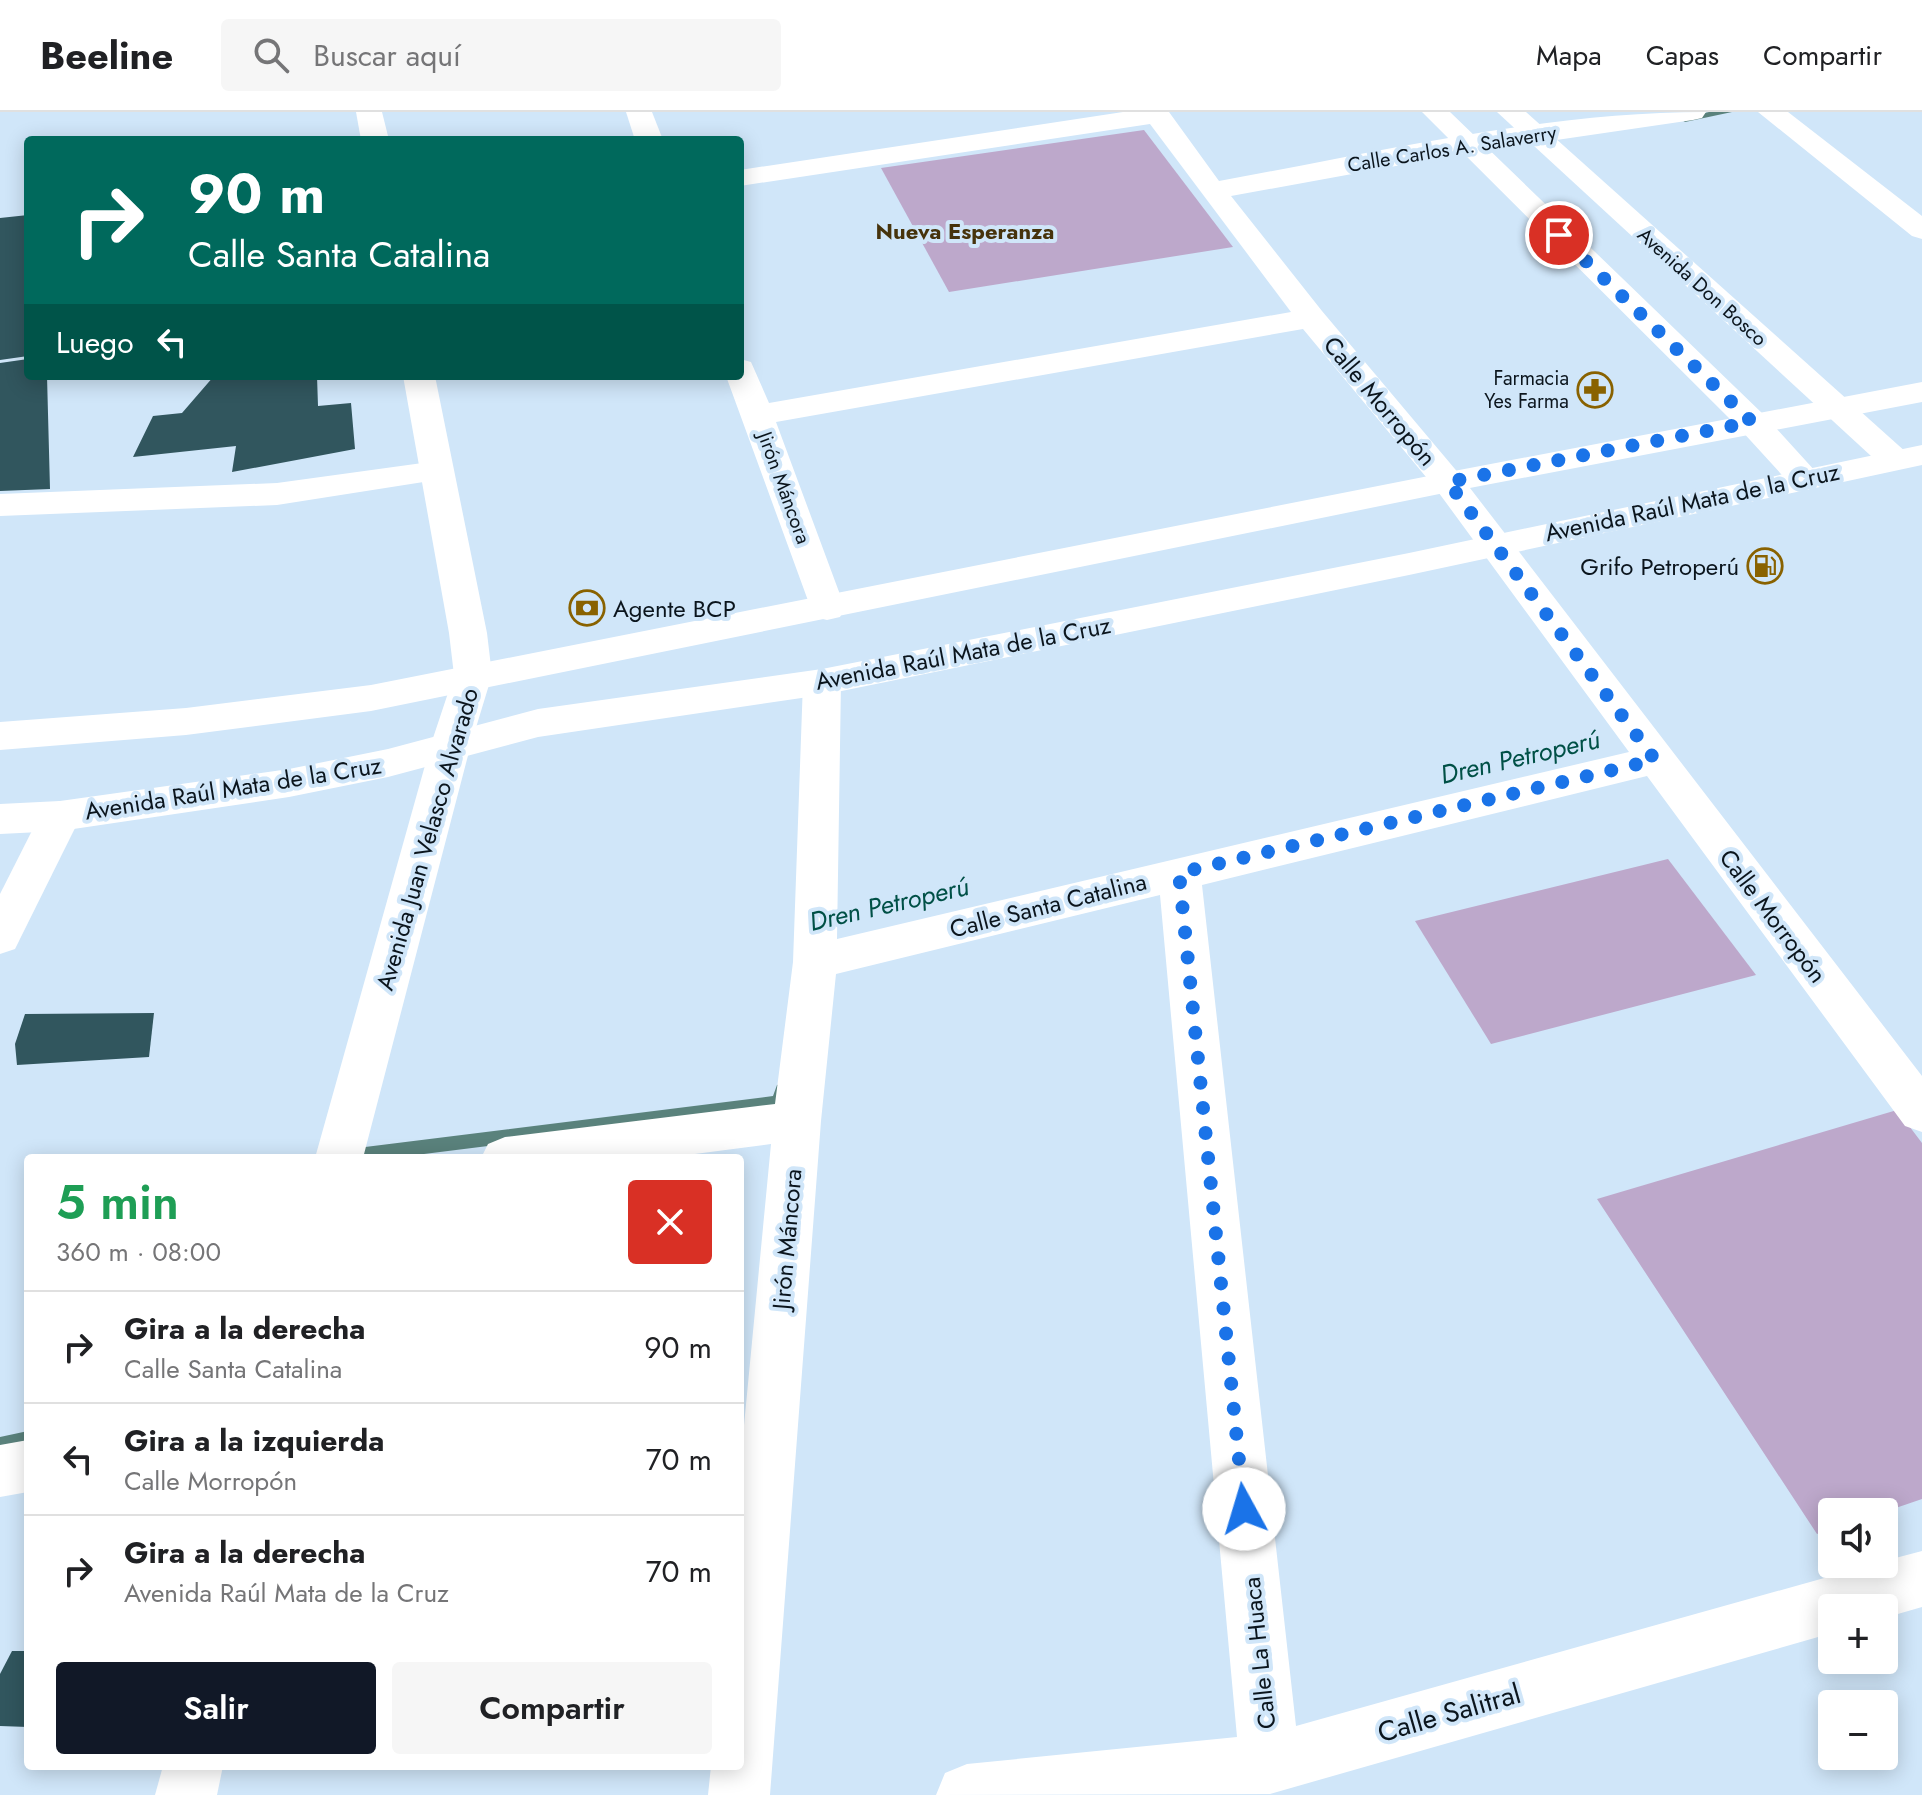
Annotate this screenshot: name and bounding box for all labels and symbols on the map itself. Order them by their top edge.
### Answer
street label: Calle Carlos A. Salaverry [1346,118,1559,180]
pin [1525,201,1593,269]
district label: Nueva Esperanza [876,215,1054,247]
street label: Avenida Don Bosco [1631,221,1773,353]
street label: Calle Morropón [1315,329,1445,473]
place label: Farmacia Yes Farma [1484,364,1569,416]
pharmacy icon: Farmacia Yes Farma [1576,371,1614,409]
street label: Jirón Máncora [749,425,818,548]
street label: Avenida Raúl Mata de la Cruz [1542,454,1842,550]
fuel station icon: Grifo Petroperú [1746,547,1784,585]
place label: Grifo Petroperú [1580,549,1739,584]
bank icon: Agente BCP [568,589,606,627]
place label: Agente BCP [613,591,736,626]
street label: Avenida Raúl Mata de la Cruz [812,607,1114,699]
street label: Avenida Juan Velasco Alvarado [367,684,487,994]
water label: Dren Petroperú [1436,720,1604,794]
street label: Avenida Raúl Mata de la Cruz [82,747,384,829]
street label: Calle Morropón [1711,842,1835,990]
street label: Calle Santa Catalina [946,864,1150,946]
water label: Dren Petroperú [805,867,973,941]
street label: Jirón Máncora [763,1167,811,1314]
position arrow [1202,1467,1286,1551]
street label: Calle La Huaca [1234,1575,1284,1731]
street label: Calle Salitral [1373,1673,1525,1753]

